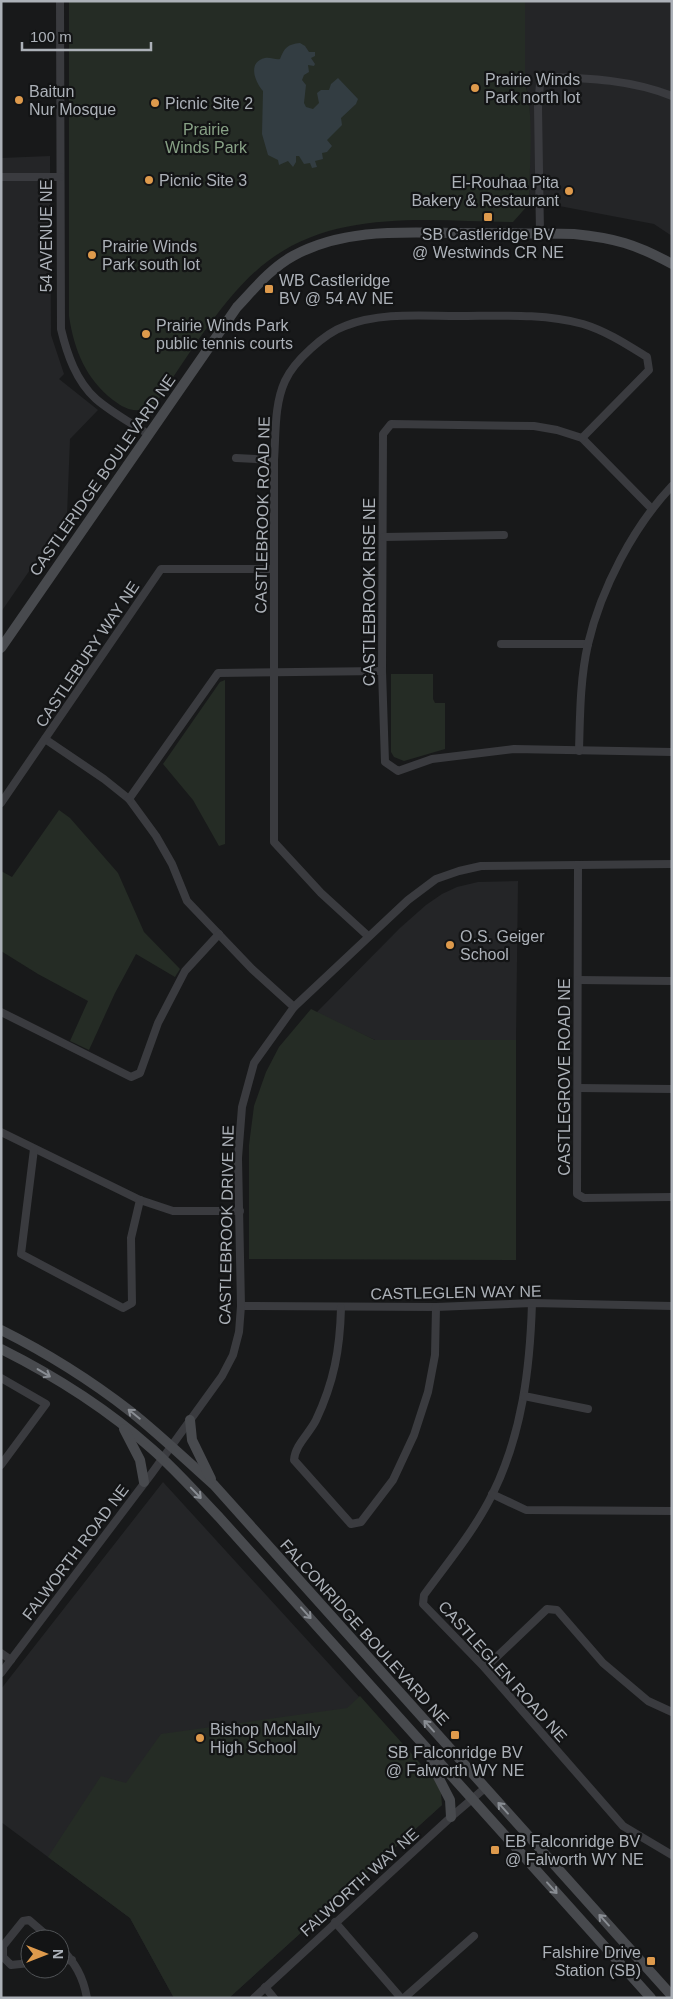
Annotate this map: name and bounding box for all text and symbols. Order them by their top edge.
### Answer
scale bar [22,20,151,52]
text: 100 m [30,28,72,45]
place label: Prairie Winds Park north lot [485,71,581,106]
marker: Prairie Winds Park north lot [469,82,481,94]
place label: Baitun Nur Mosque [29,83,116,118]
marker: Baitun Nur Mosque [13,94,25,106]
place label: Picnic Site 2 [165,95,253,112]
marker: Picnic Site 2 [149,97,161,109]
park label: Prairie Winds Park [165,121,248,156]
place label: Picnic Site 3 [159,172,247,189]
marker: Picnic Site 3 [143,174,155,186]
place label: El-Rouhaa Pita Bakery & Restaurant [411,174,560,209]
street label: 54 AVENUE NE [38,180,55,292]
marker: El-Rouhaa Pita Bakery & Restaurant [563,185,575,197]
marker: SB Castleridge BV @ Westwinds CR NE [482,211,494,223]
place label: SB Castleridge BV @ Westwinds CR NE [412,226,564,261]
place label: Prairie Winds Park south lot [102,238,200,273]
marker: Prairie Winds Park south lot [86,249,98,261]
place label: WB Castleridge BV @ 54 AV NE [279,272,394,307]
marker: WB Castleridge BV @ 54 AV NE [263,283,275,295]
place label: Prairie Winds Park public tennis courts [156,317,293,352]
marker: Prairie Winds Park public tennis courts [140,328,152,340]
street label: CASTLERIDGE BOULEVARD NE [26,371,179,579]
street label: CASTLEBROOK ROAD NE [252,416,273,614]
street label: CASTLEBROOK RISE NE [361,498,378,686]
street label: CASTLEBURY WAY NE [32,578,142,730]
place label: O.S. Geiger School [460,928,545,963]
marker: O.S. Geiger School [444,939,456,951]
street label: CASTLEGROVE ROAD NE [556,978,573,1176]
street label: CASTLEBROOK DRIVE NE [216,1125,237,1325]
street label: CASTLEGLEN WAY NE [370,1283,542,1302]
one-way arrow [37,1368,51,1378]
one-way arrow [127,1409,140,1420]
street label: FALWORTH ROAD NE [19,1481,132,1623]
one-way arrow [190,1486,202,1499]
street label: FALCONRIDGE BOULEVARD NE [277,1536,452,1728]
street label: CASTLEGLEN ROAD NE [435,1598,570,1745]
one-way arrow [300,1606,311,1619]
one-way arrow [423,1720,435,1733]
place label: Bishop McNally High School [210,1721,320,1756]
marker: SB Falconridge BV @ Falworth WY NE [449,1729,461,1741]
marker: Bishop McNally High School [194,1732,206,1744]
place label: SB Falconridge BV @ Falworth WY NE [386,1744,524,1779]
one-way arrow [498,1802,509,1815]
street label: FALWORTH WAY NE [297,1825,422,1940]
place label: EB Falconridge BV @ Falworth WY NE [505,1833,644,1868]
marker: EB Falconridge BV @ Falworth WY NE [489,1844,501,1856]
one-way arrow [546,1882,558,1895]
one-way arrow [598,1914,610,1927]
north arrow [20,1929,70,1979]
place label: Falshire Drive Station (SB) [542,1944,641,1979]
text: N [50,1949,66,1959]
marker: Falshire Drive Station (SB) [645,1955,657,1967]

